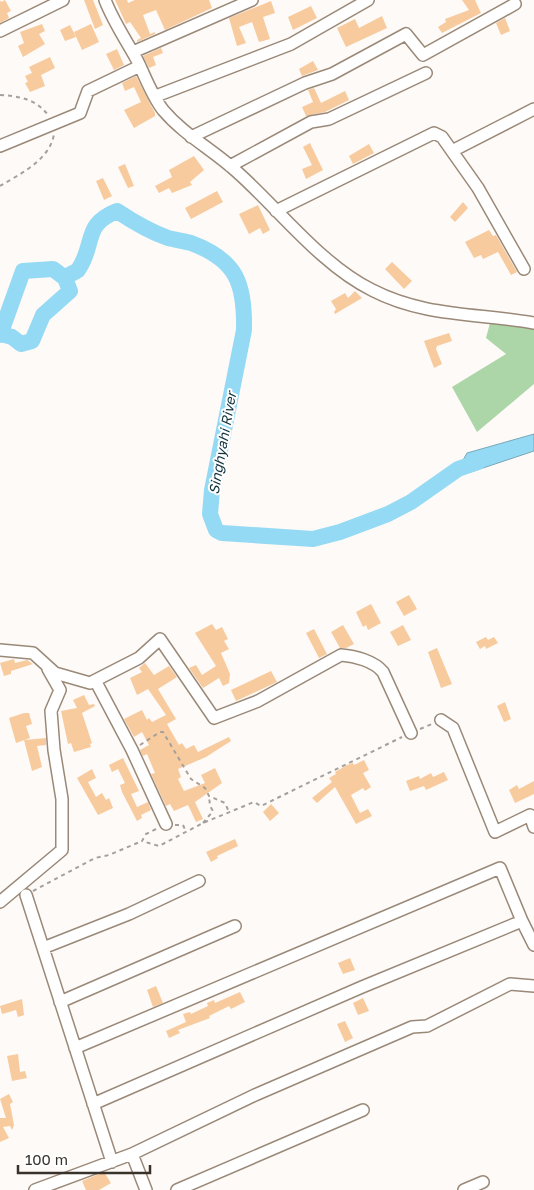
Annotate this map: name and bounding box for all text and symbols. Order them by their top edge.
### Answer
water label: Singhyahi River [205,388,240,496]
scale bar [18,1142,150,1174]
text: 100 m [25,1150,68,1168]

